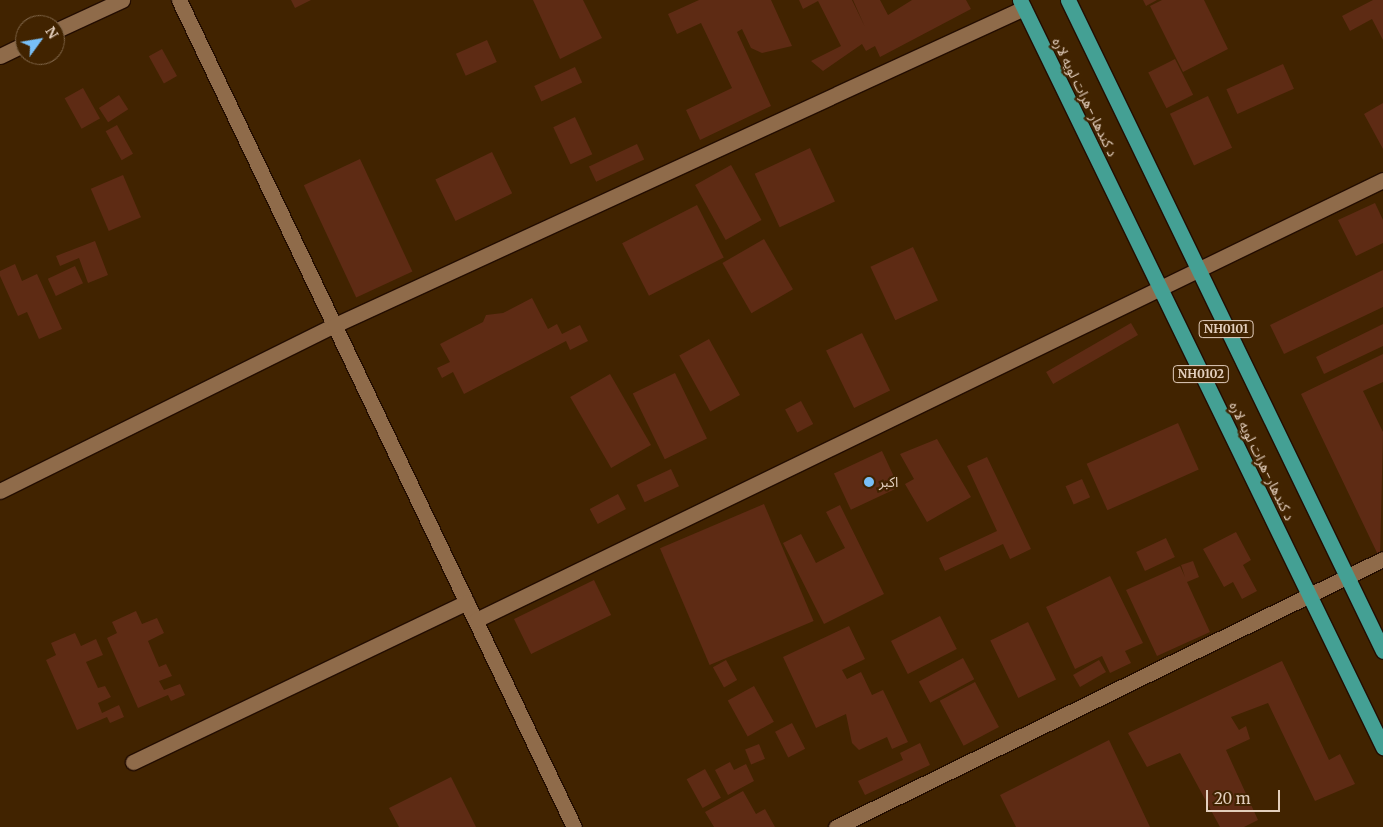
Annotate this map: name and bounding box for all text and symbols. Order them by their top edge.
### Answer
north arrow [15,15,65,65]
text: N [41,23,62,42]
street label: د کندهار-هرات لويه لاره [1049,35,1121,159]
road number: NH0101 [1198,320,1254,338]
road number: NH0102 [1172,364,1230,384]
street label: د کندهار-هرات لويه لاره [1226,399,1298,523]
place label: اکبر [879,474,898,490]
marker: اکبر [863,476,875,488]
scale bar [1208,780,1282,812]
text: 20 m [1214,789,1251,808]

